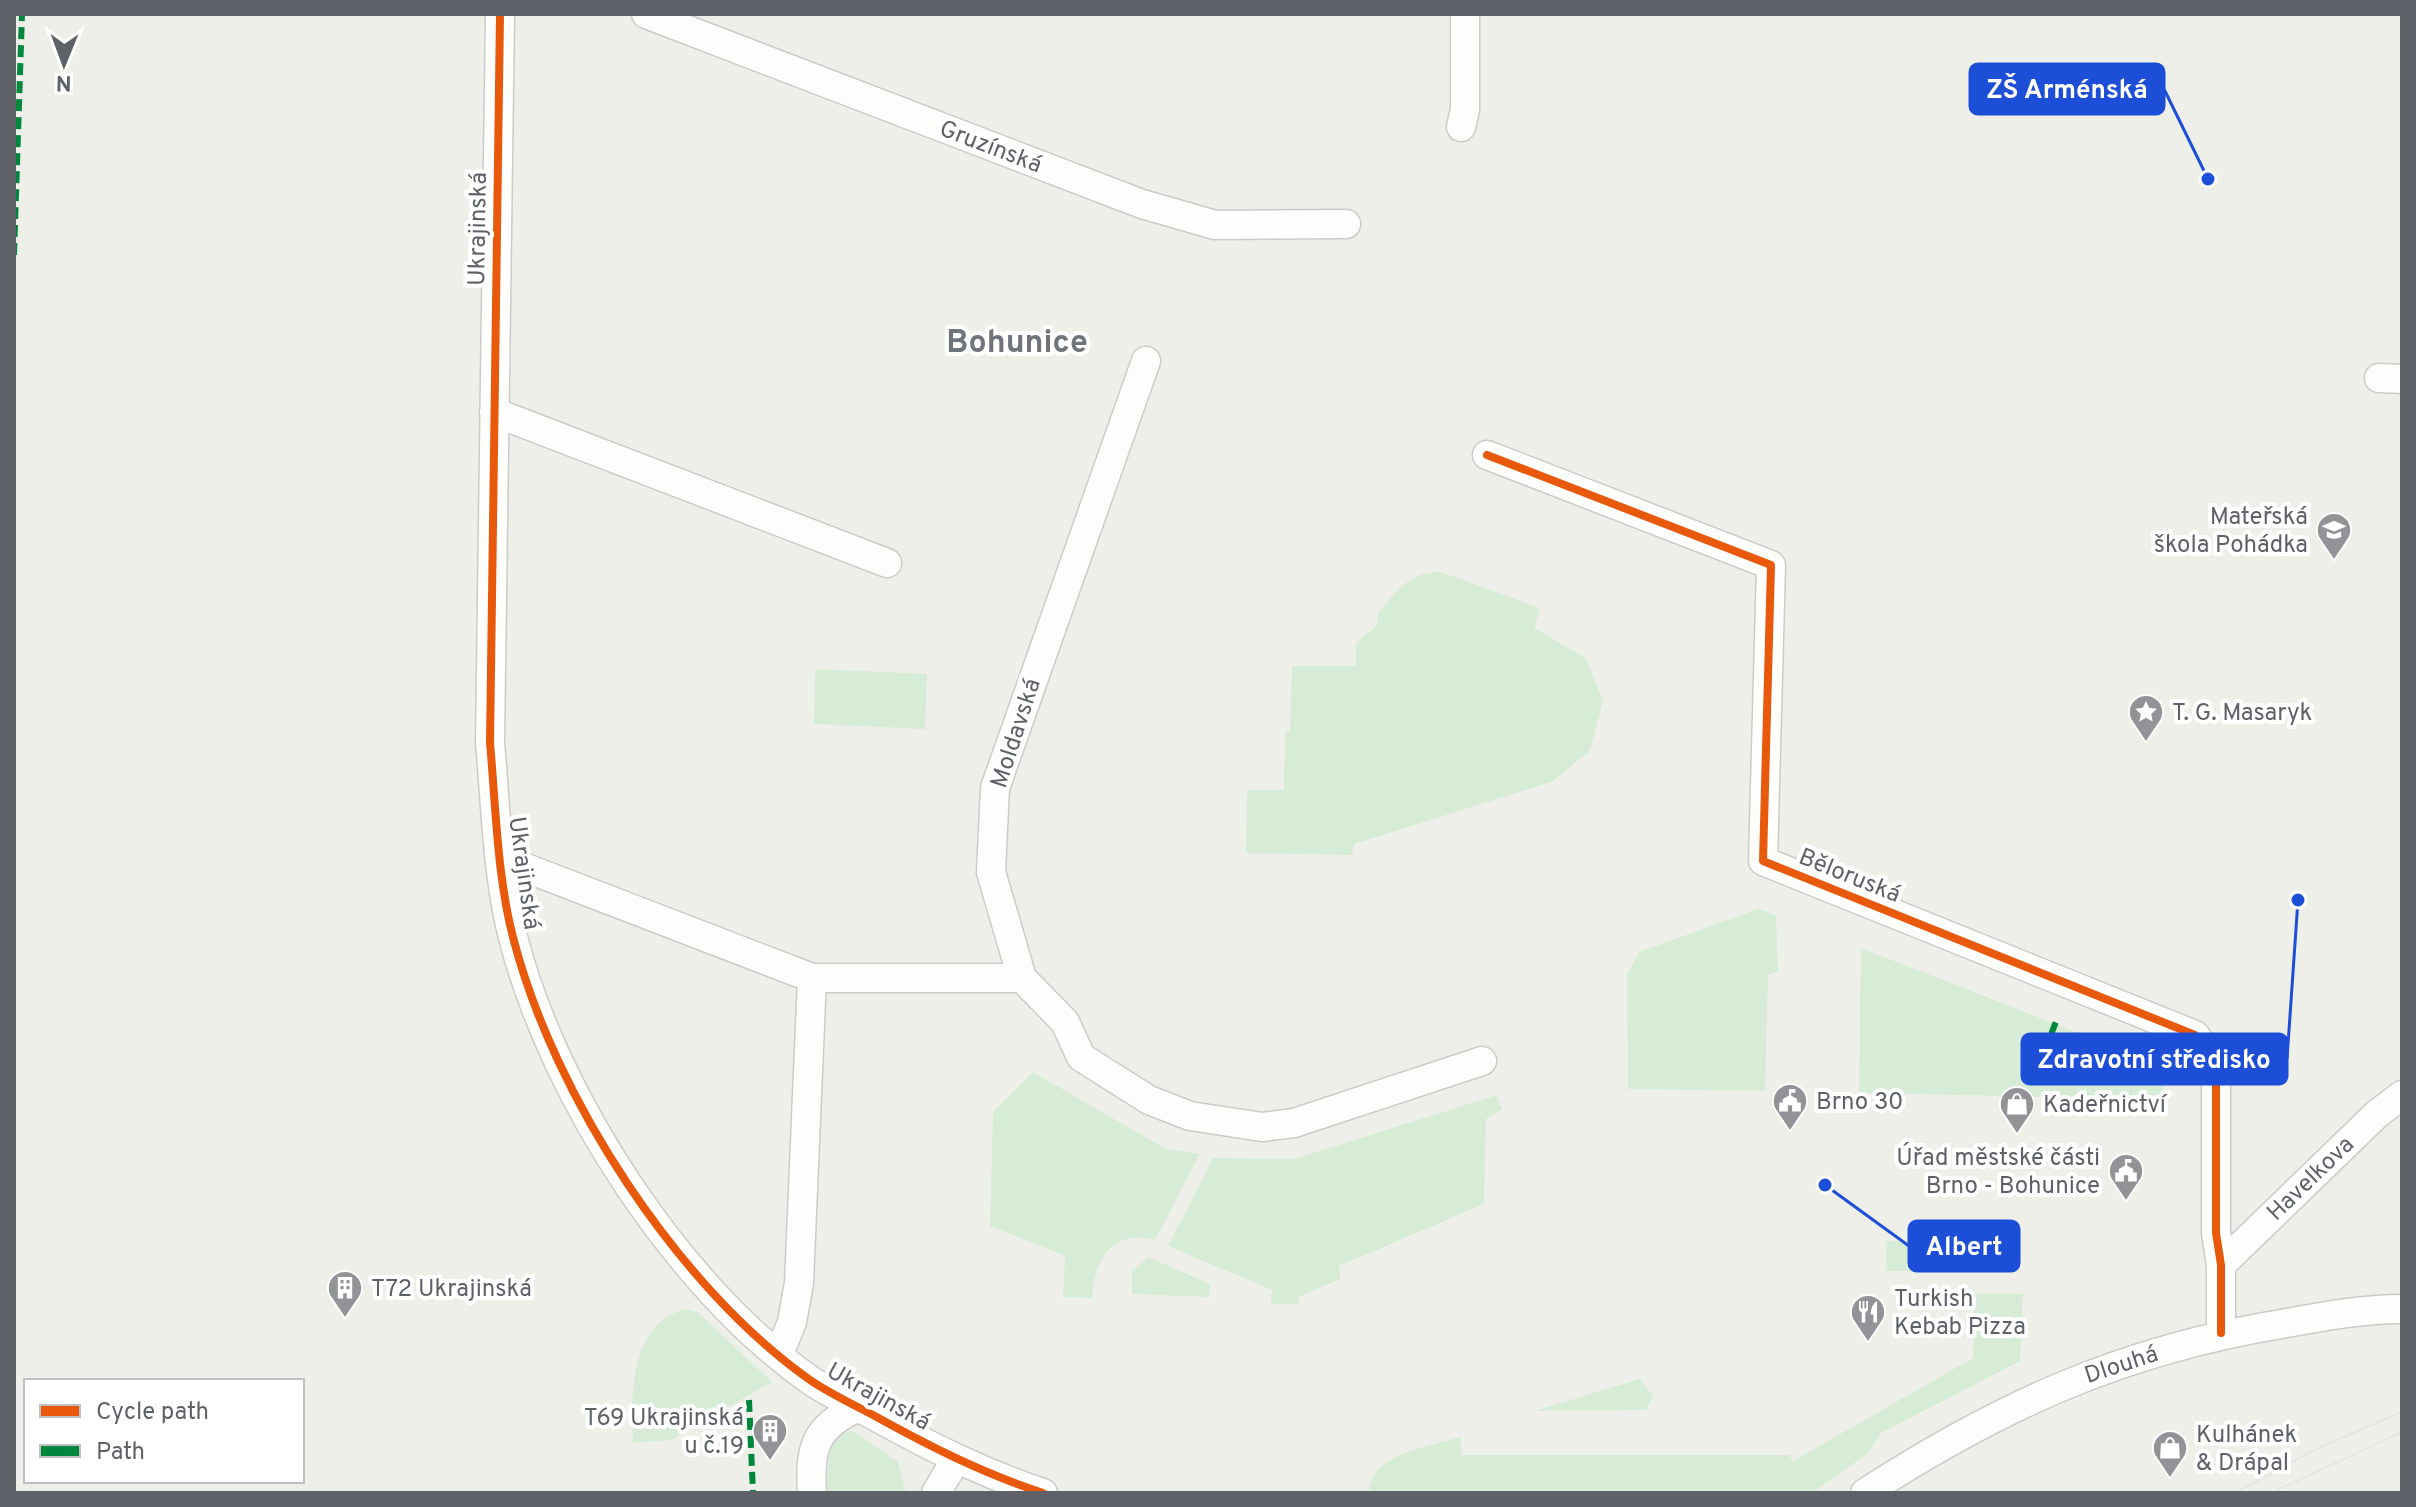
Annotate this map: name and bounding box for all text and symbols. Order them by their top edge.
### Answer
north arrow [24,24,104,104]
callout: ZŠ Arménská [1970,64,2164,114]
text: N [56,68,72,95]
text: ZŠ Arménská [1986,73,2148,108]
street label: Gruzínská [935,115,1046,181]
street label: Ukrajinská [463,172,495,286]
district label: Bohunice [946,324,1088,364]
place label: Mateřská škola Pohádka [2154,503,2308,561]
school or university icon: Mateřská škola Pohádka [2315,511,2353,561]
street label: Moldavská [985,675,1049,792]
place icon: T. G. Masaryk [2127,693,2165,743]
place label: T. G. Masaryk [2172,699,2312,729]
street label: Ukrajinská [500,815,546,932]
street label: Běloruská [1794,843,1905,911]
callout: Zdravotní středisko [2022,1034,2287,1084]
text: Zdravotní středisko [2037,1045,2271,1078]
public building icon: Brno 30 [1771,1082,1809,1132]
shop icon: Kadeřnictví [1998,1085,2036,1135]
place label: Brno 30 [1816,1088,1904,1118]
place label: Kadeřnictví [2043,1091,2168,1121]
street label: Havelkova [2261,1131,2361,1228]
place label: Úřad městské části Brno - Bohunice [1896,1142,2100,1202]
public building icon: Úřad městské části Brno - Bohunice [2107,1152,2145,1202]
callout: Albert [1909,1221,2019,1271]
text: Albert [1925,1232,2003,1265]
building icon: T72 Ukrajinská [326,1269,364,1319]
place label: T72 Ukrajinská [371,1275,532,1305]
place label: Turkish Kebab Pizza [1894,1285,2026,1343]
restaurant icon: Turkish Kebab Pizza [1849,1293,1887,1343]
street label: Dlouhá [2081,1340,2162,1392]
street label: Ukrajinská [821,1357,935,1438]
legend [24,1379,304,1483]
text: Cycle path [96,1398,209,1428]
place label: T69 Ukrajinská u č.19 [584,1404,744,1462]
building icon: T69 Ukrajinská u č.19 [751,1412,789,1462]
place label: Kulhánek & Drápal [2196,1421,2297,1479]
shop icon: Kulhánek & Drápal [2151,1429,2189,1479]
text: Path [96,1438,145,1468]

